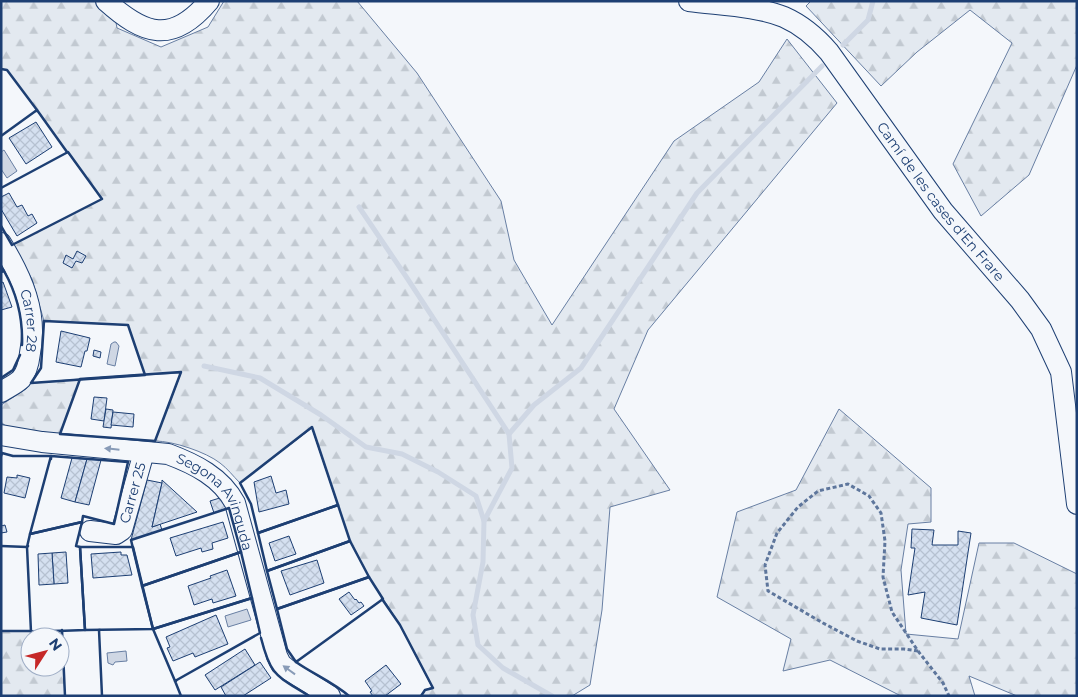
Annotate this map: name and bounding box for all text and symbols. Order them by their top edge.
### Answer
street label: Camí de les cases d'En Frare [873,118,1009,285]
street label: Carrer 28 [16,287,41,354]
one-way arrow [103,445,119,453]
street label: Segona Avinguda [174,449,257,553]
street label: Carrer 25 [115,460,150,525]
north arrow [20,627,70,677]
text: N [45,634,66,654]
one-way arrow [282,665,296,675]

